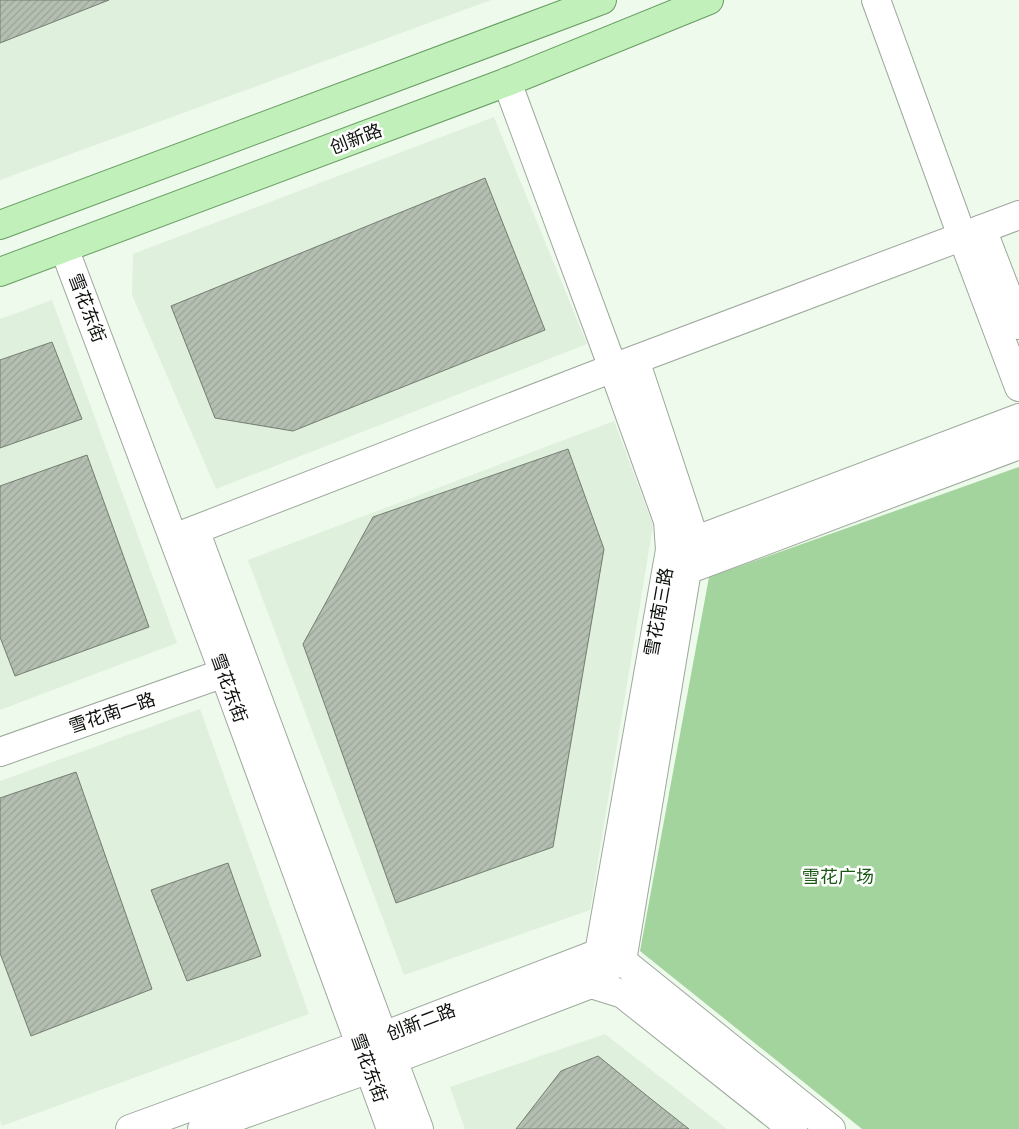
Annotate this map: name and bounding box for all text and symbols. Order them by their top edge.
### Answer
street label: 创新路 [327,119,385,159]
street label: 雪花东街 [64,270,110,346]
street label: 雪花南三路 [640,566,678,658]
street label: 雪花东街 [206,650,252,726]
street label: 雪花南一路 [66,688,158,738]
park label: 雪花广场 [802,866,874,888]
street label: 创新二路 [383,999,459,1045]
street label: 雪花东街 [346,1030,392,1106]

